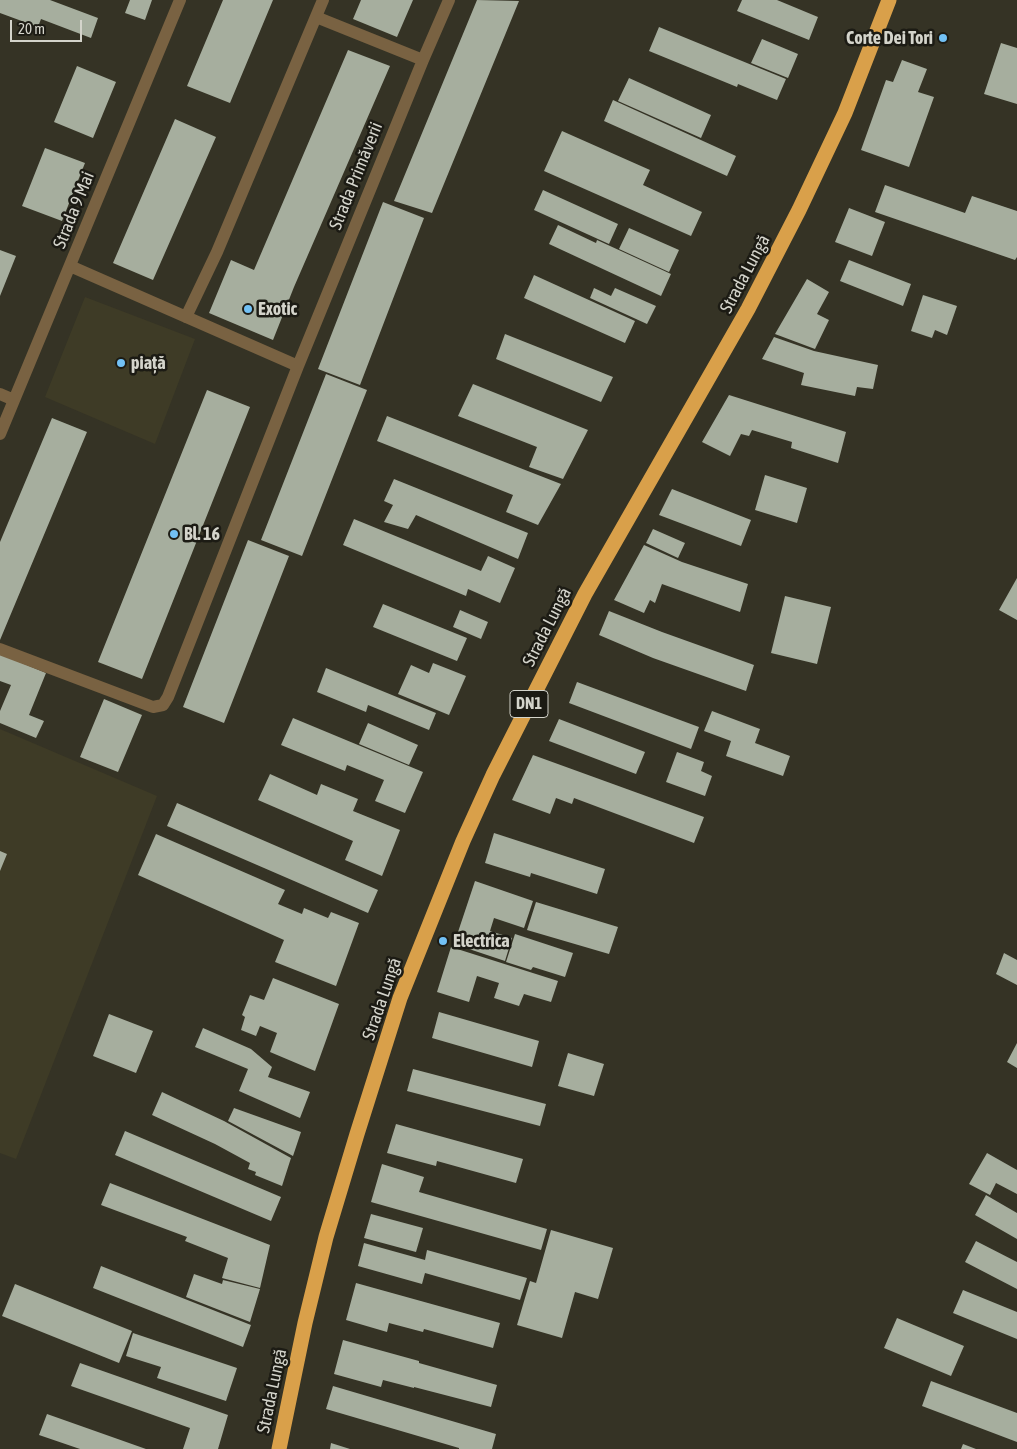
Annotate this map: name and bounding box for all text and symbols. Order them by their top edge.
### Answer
scale bar [12,10,85,42]
text: 20 m [18,20,45,37]
place label: Corte Dei Tori [846,27,933,49]
marker: Corte Dei Tori [937,32,949,44]
street label: Strada Primăverii [325,119,387,233]
street label: Strada 9 Mai [49,168,99,252]
street label: Strada Lungă [715,231,775,317]
place label: Exotic [258,298,297,320]
marker: Exotic [242,303,254,315]
place label: piață [131,352,166,374]
marker: piață [115,357,127,369]
place label: Bl. 16 [184,523,220,545]
marker: Bl. 16 [168,528,180,540]
street label: Strada Lungă [518,584,576,670]
road number: DN1 [510,691,548,718]
place label: Electrica [453,930,510,952]
marker: Electrica [437,935,449,947]
street label: Strada Lungă [358,955,406,1043]
street label: Strada Lungă [253,1347,291,1435]

